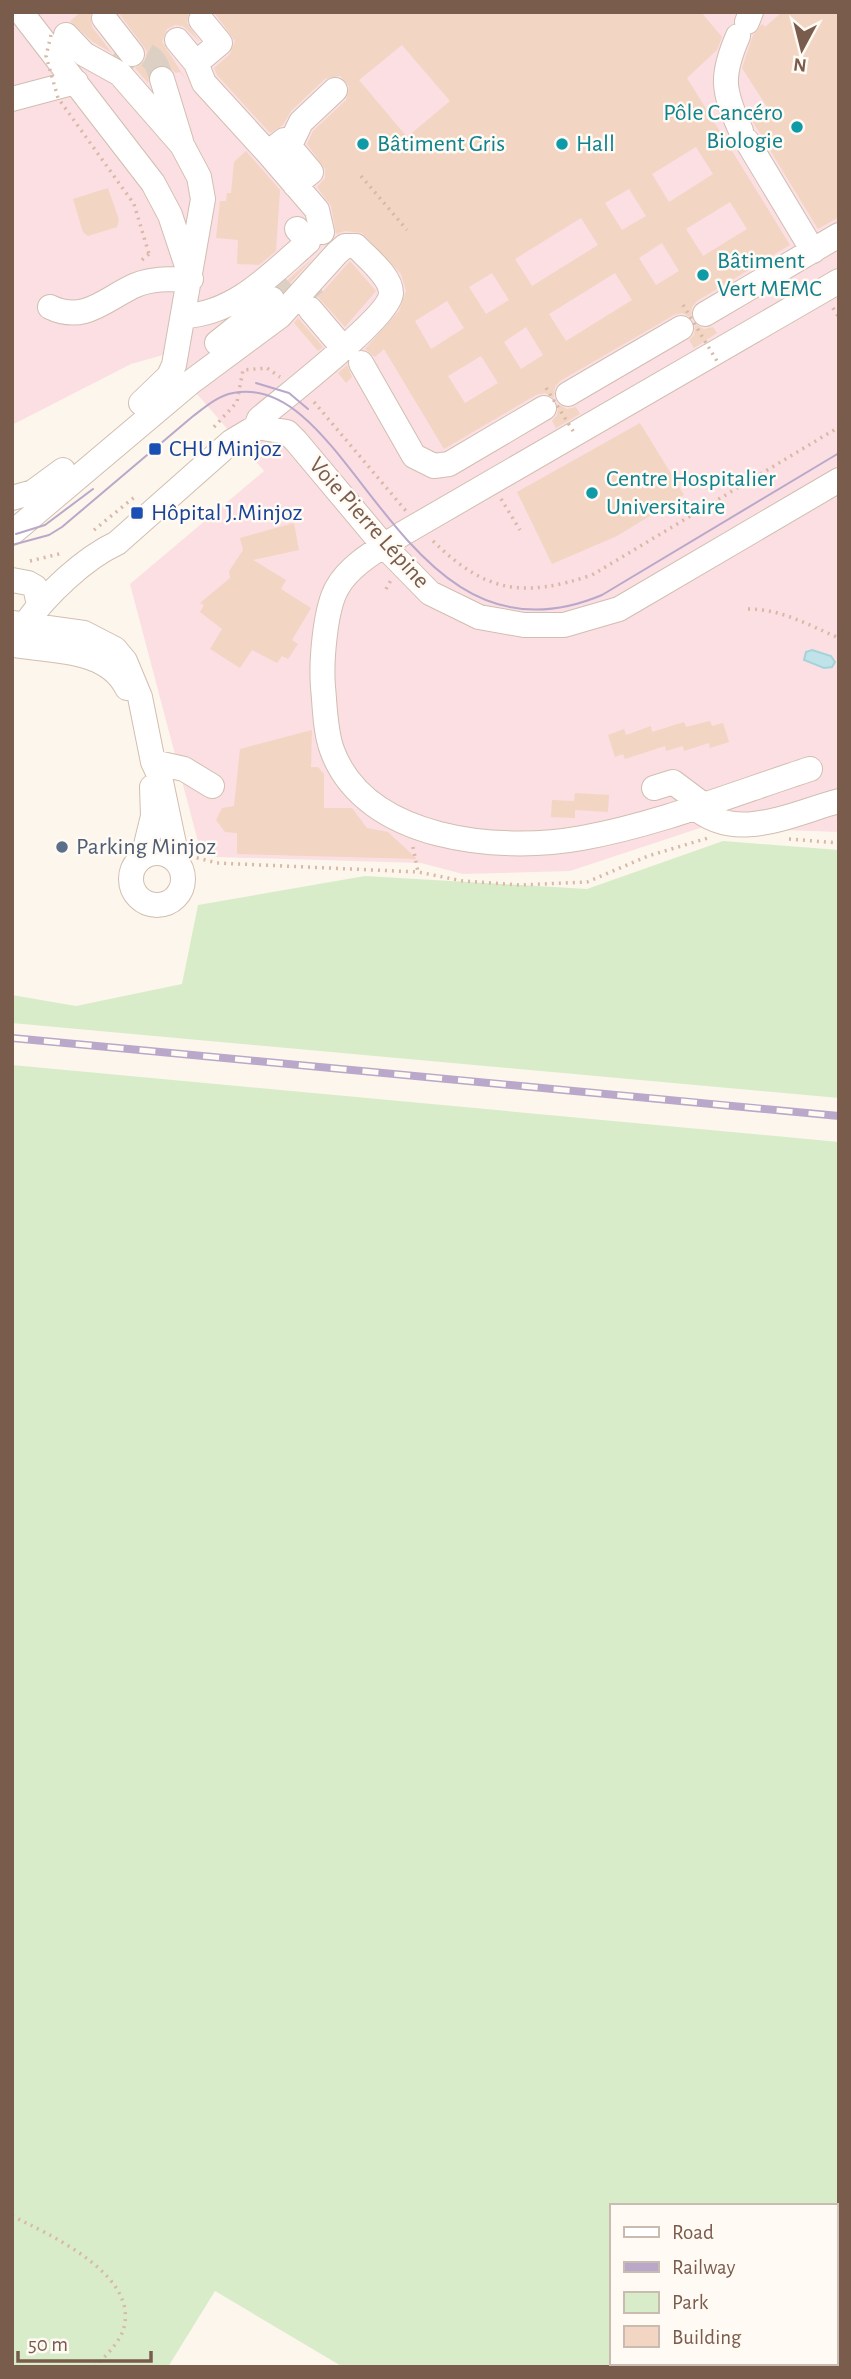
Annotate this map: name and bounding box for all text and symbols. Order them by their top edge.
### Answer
north arrow [767,14,837,84]
text: N [792,54,808,75]
place label: Pôle Cancéro Biologie [663,101,783,153]
marker: Pôle Cancéro Biologie [789,119,805,135]
place label: Bâtiment Gris [377,132,505,156]
place label: Hall [576,132,615,156]
marker: Bâtiment Gris [355,136,371,152]
marker: Hall [554,136,570,152]
place label: Bâtiment Vert MEMC [717,249,822,301]
marker: Bâtiment Vert MEMC [695,267,711,283]
place label: CHU Minjoz [169,437,282,461]
marker: CHU Minjoz [147,441,163,457]
street label: Voie Pierre Lépine [304,453,434,593]
place label: Centre Hospitalier Universitaire [606,467,776,519]
marker: Centre Hospitalier Universitaire [584,485,600,501]
place label: Hôpital J.Minjoz [151,501,303,525]
marker: Hôpital J.Minjoz [129,505,145,521]
place label: Parking Minjoz [76,835,216,859]
marker: Parking Minjoz [54,839,70,855]
legend [610,2204,837,2365]
text: Road [672,2222,714,2243]
text: Railway [672,2257,735,2278]
text: Park [672,2292,709,2313]
scale bar [18,2320,150,2364]
text: Building [672,2327,742,2348]
text: 50 m [28,2334,68,2355]

